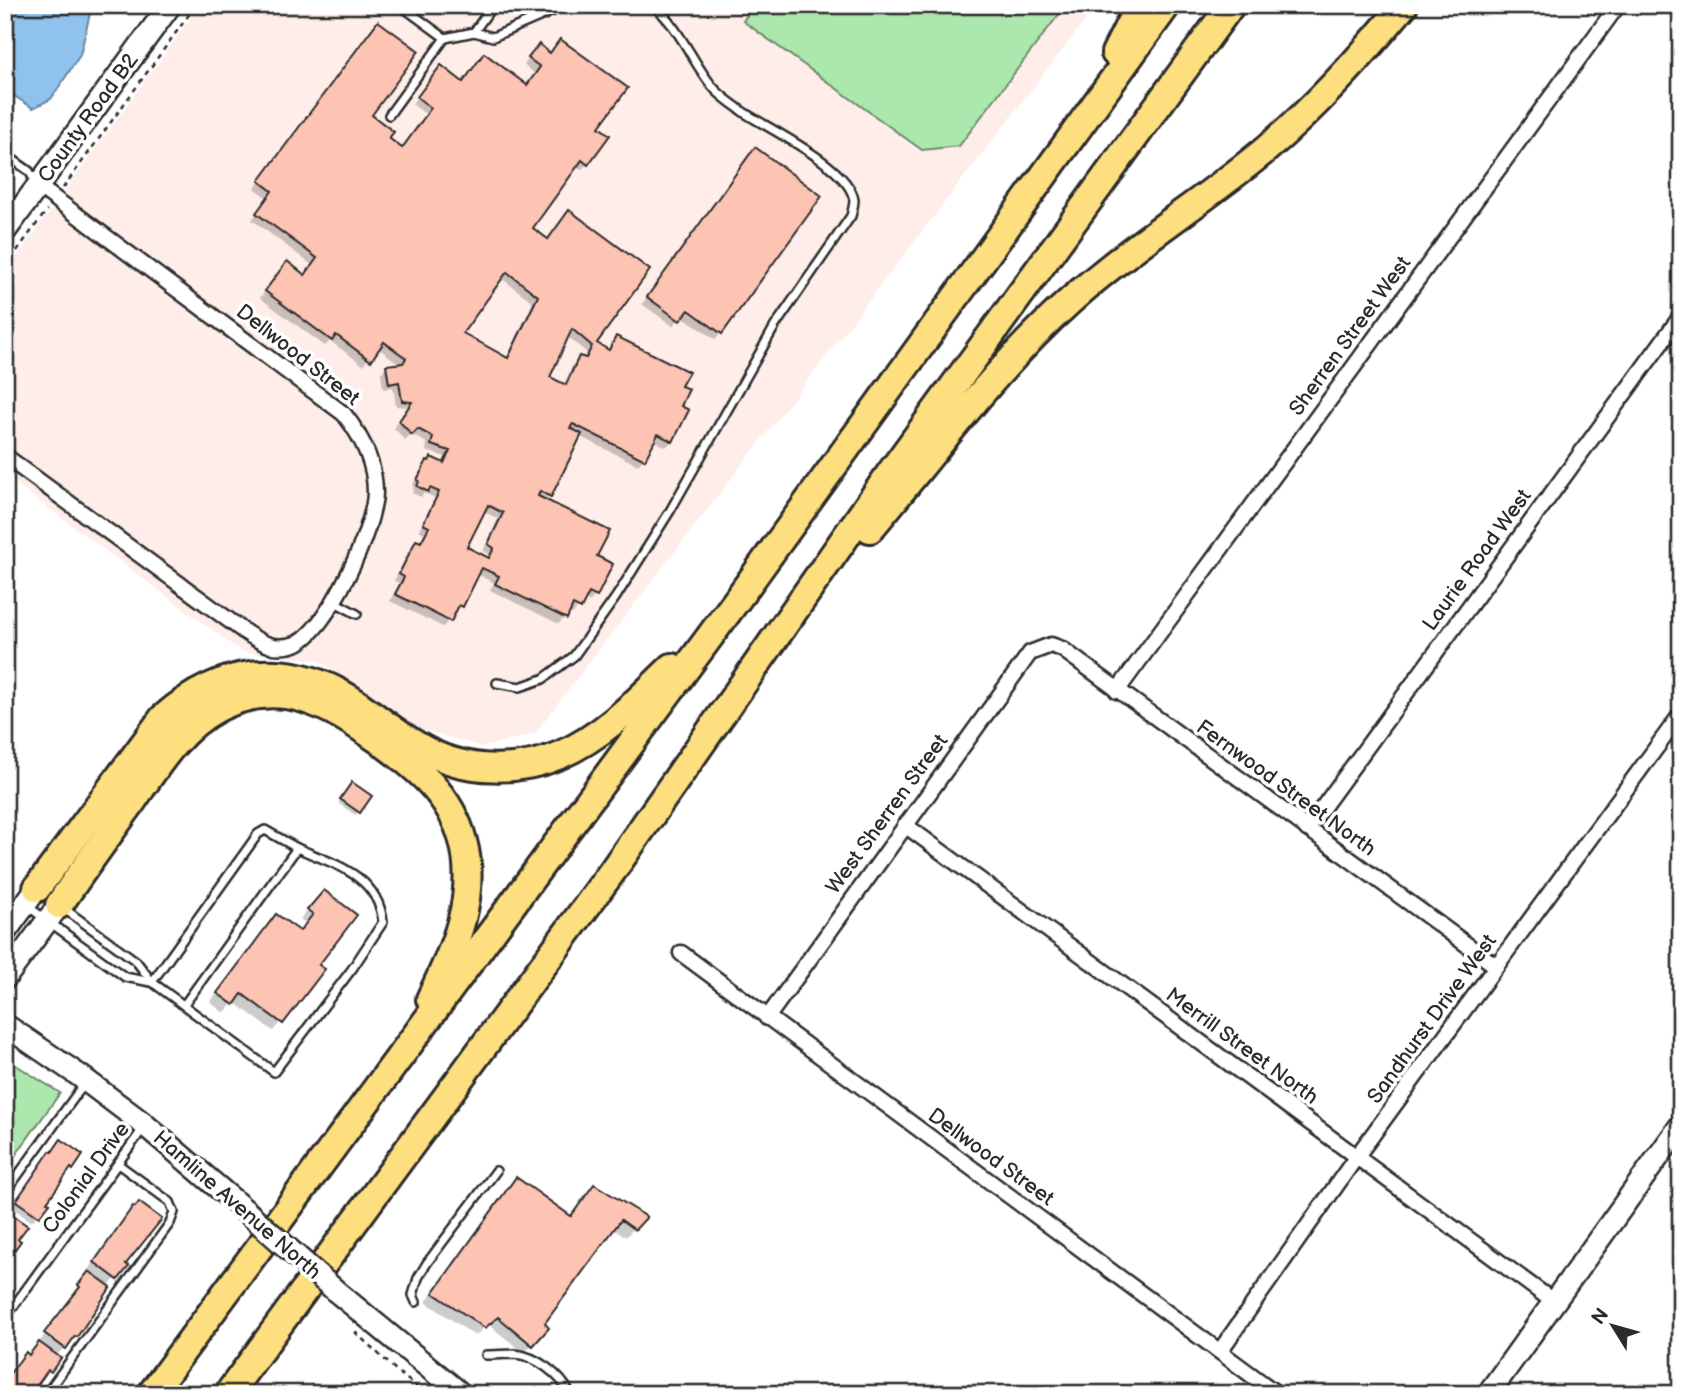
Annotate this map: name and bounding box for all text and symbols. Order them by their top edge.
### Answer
street label: County Road B2 [33,48,144,188]
street label: Sherren Street West [1284,251,1417,421]
street label: Dellwood Street [231,299,365,411]
street label: Laurie Road West [1417,484,1537,636]
street label: Fernwood Street North [1191,715,1381,861]
street label: West Sherren Street [821,729,954,899]
street label: Sandhurst Drive West [1362,929,1502,1109]
street label: Merrill Street North [1161,982,1323,1110]
street label: Dellwood Street [923,1103,1059,1211]
street label: Colonial Drive [37,1117,135,1239]
street label: Hamline Avenue North [148,1125,326,1285]
north arrow [1578,1290,1648,1360]
text: N [1587,1304,1614,1329]

